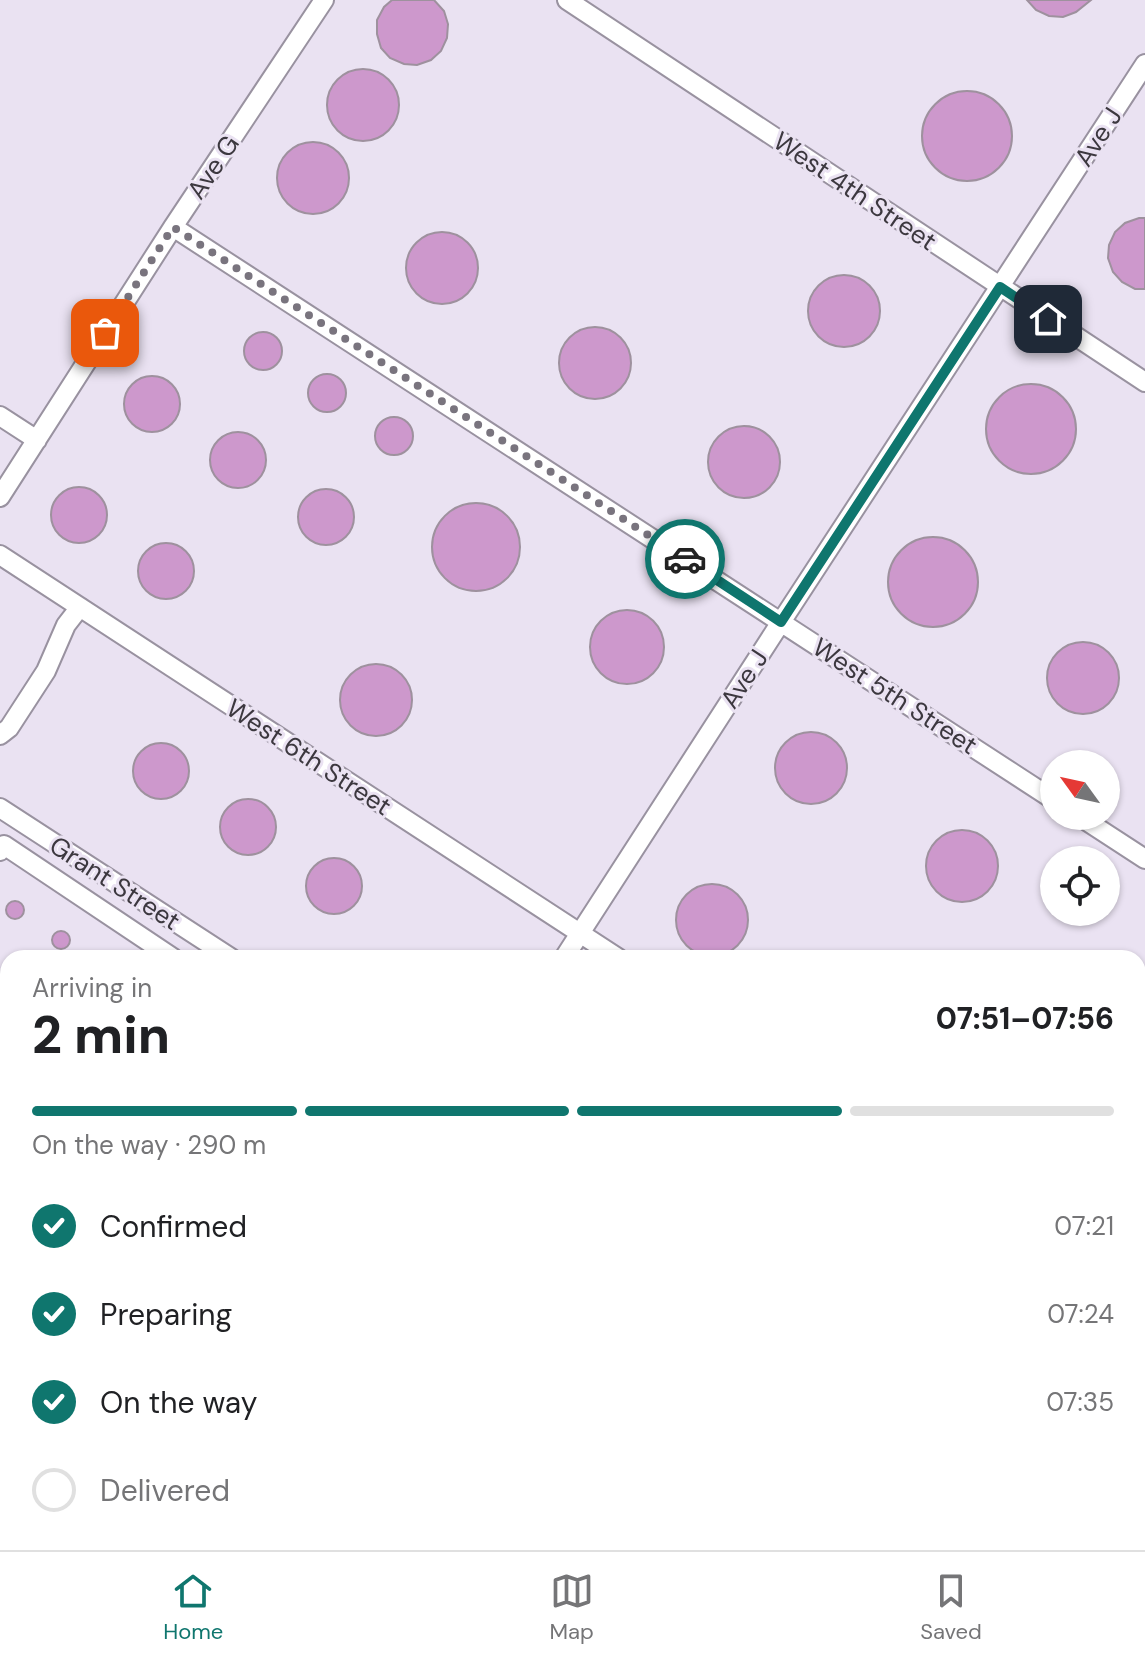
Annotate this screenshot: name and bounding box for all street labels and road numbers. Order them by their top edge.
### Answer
street label: Ave J [1066,101,1130,173]
street label: West 4th Street [767,124,943,258]
street label: Ave G [179,128,247,206]
street label: West 5th Street [806,630,984,762]
street label: Ave J [712,643,776,715]
street label: West 6th Street [220,691,398,823]
street label: Grant Street [43,828,187,938]

